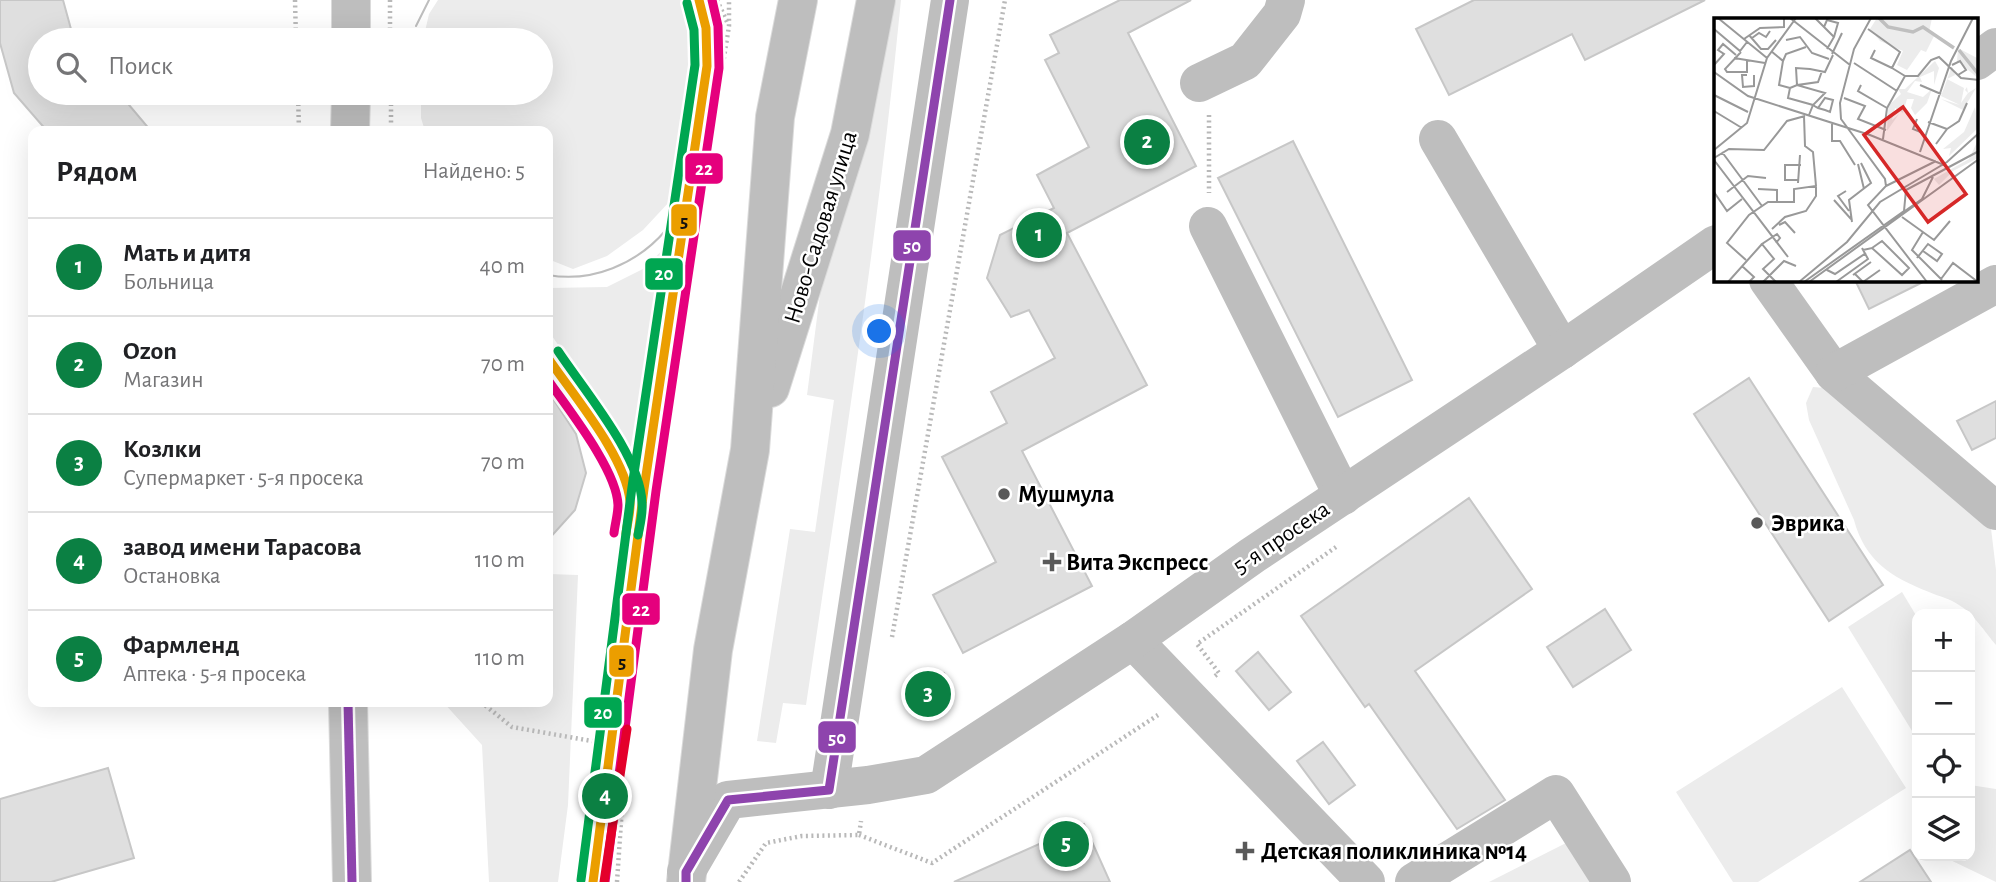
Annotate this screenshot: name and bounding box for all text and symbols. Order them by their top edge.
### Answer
inset map [1714,18,1979,282]
search box [28,28,553,105]
icon: search [52,48,90,86]
text: Поиск [108,53,173,79]
pin: 2 [1124,116,1170,168]
street label: Ново-Садовая улица [780,128,862,326]
line badge: 22 [684,152,724,185]
text: Рядом [56,157,138,187]
text: Найдено: 5 [422,160,525,183]
text: 22 [695,160,713,179]
line badge: 5 [670,203,698,237]
pin: 1 [1016,209,1062,261]
text: 5 [680,212,688,231]
line badge: 50 [892,229,932,262]
text: 50 [903,237,921,256]
text: Мать и дитя [123,240,251,266]
text: 1 [75,255,83,278]
text: 40 m [480,255,525,278]
line badge: 20 [644,257,684,291]
text: 20 [655,265,674,284]
text: Больница [123,271,214,294]
your location [862,314,896,348]
text: Ozon [123,338,177,364]
text: 2 [74,353,84,376]
text: 70 m [481,353,525,376]
text: Магазин [123,369,204,392]
text: Козлки [123,436,202,462]
text: 3 [74,451,84,474]
text: 70 m [481,451,525,474]
text: Супермаркет · 5-я просека [123,467,364,490]
place label: Мушмула [1018,483,1114,507]
marker: Мушмула [996,486,1012,502]
street label: 5-я просека [1229,497,1334,579]
place label: Эврика [1771,512,1845,536]
marker: Эврика [1749,515,1765,531]
text: завод имени Тарасова [123,534,362,560]
text: 4 [73,549,85,572]
text: 110 m [475,549,525,572]
place label: Вита Экспресс [1066,551,1208,575]
marker: Вита Экспресс [1044,554,1060,570]
text: Остановка [123,565,221,588]
line badge: 22 [621,592,661,626]
text: 22 [632,601,650,620]
map controls [1912,609,1975,861]
button: + [1912,609,1975,672]
text: Фармленд [123,632,240,658]
line badge: 5 [608,644,635,678]
text: 5 [74,647,84,670]
text: 110 m [475,647,525,670]
text: 5 [618,653,626,672]
text: Аптека · 5-я просека [123,663,306,686]
pin: 3 [905,668,951,720]
button: − [1912,672,1975,735]
line badge: 20 [583,696,623,729]
text: 20 [594,704,613,723]
line badge: 50 [817,720,857,754]
text: 50 [828,729,846,748]
button: locate [1912,735,1975,798]
pin: 4 [582,770,628,822]
button: layers [1912,798,1975,861]
pin: 5 [1043,818,1089,870]
place label: Детская поликлиника №14 [1261,840,1527,864]
marker: Детская поликлиника №14 [1235,841,1255,861]

